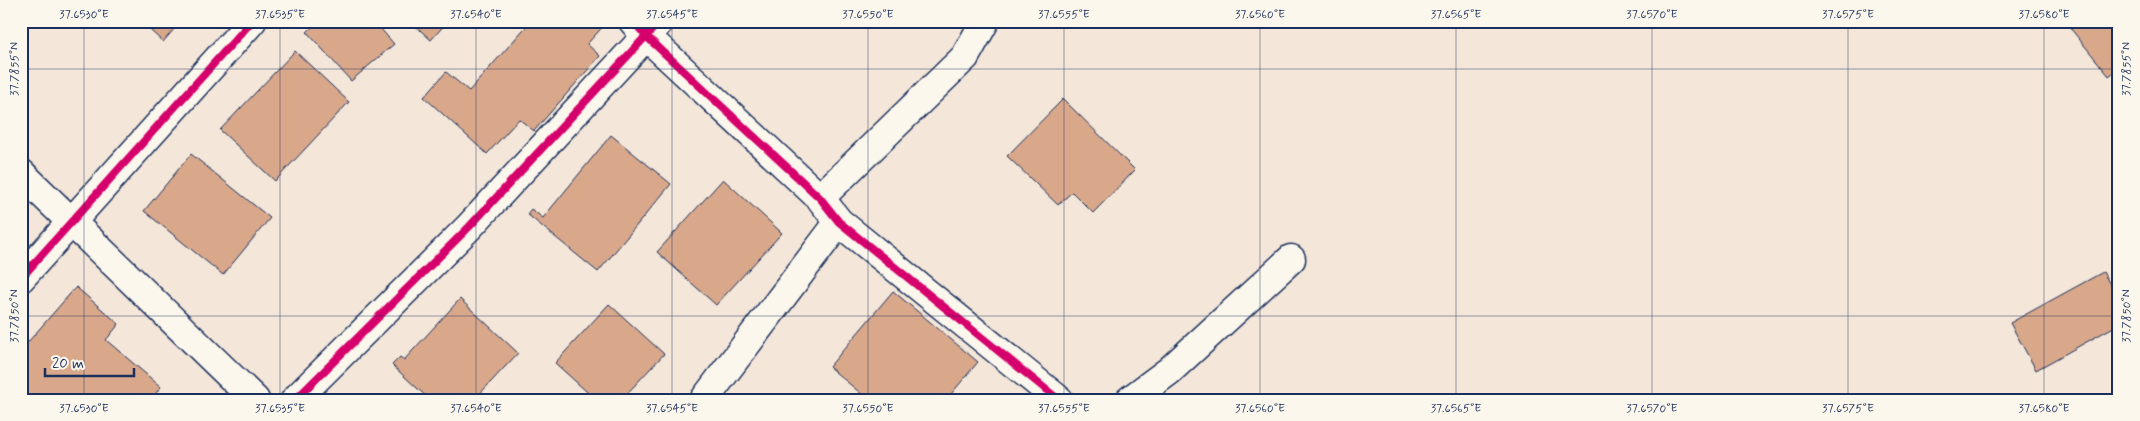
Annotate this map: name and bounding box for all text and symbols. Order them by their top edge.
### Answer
text: 37.6530°E [59,7,109,23]
text: 37.6535°E [255,7,305,23]
text: 37.6540°E [450,7,502,23]
text: 37.6545°E [646,7,698,23]
text: 37.6550°E [842,7,894,23]
text: 37.6555°E [1038,7,1090,23]
text: 37.6560°E [1235,7,1285,23]
text: 37.6565°E [1431,7,1481,23]
text: 37.6570°E [1626,7,1678,23]
text: 37.6575°E [1822,7,1874,23]
text: 37.6580°E [2018,7,2070,23]
text: 37.7855°N [7,42,23,96]
text: 37.7855°N [2119,42,2135,96]
text: 37.7850°N [7,289,23,343]
text: 37.7850°N [2119,289,2135,343]
scale bar [45,346,134,378]
text: 20 m [52,354,84,374]
text: 37.6530°E [59,401,109,417]
text: 37.6535°E [255,401,305,417]
text: 37.6540°E [450,401,502,417]
text: 37.6545°E [646,401,698,417]
text: 37.6550°E [842,401,894,417]
text: 37.6555°E [1038,401,1090,417]
text: 37.6560°E [1235,401,1285,417]
text: 37.6565°E [1431,401,1481,417]
text: 37.6570°E [1626,401,1678,417]
text: 37.6575°E [1822,401,1874,417]
text: 37.6580°E [2018,401,2070,417]

